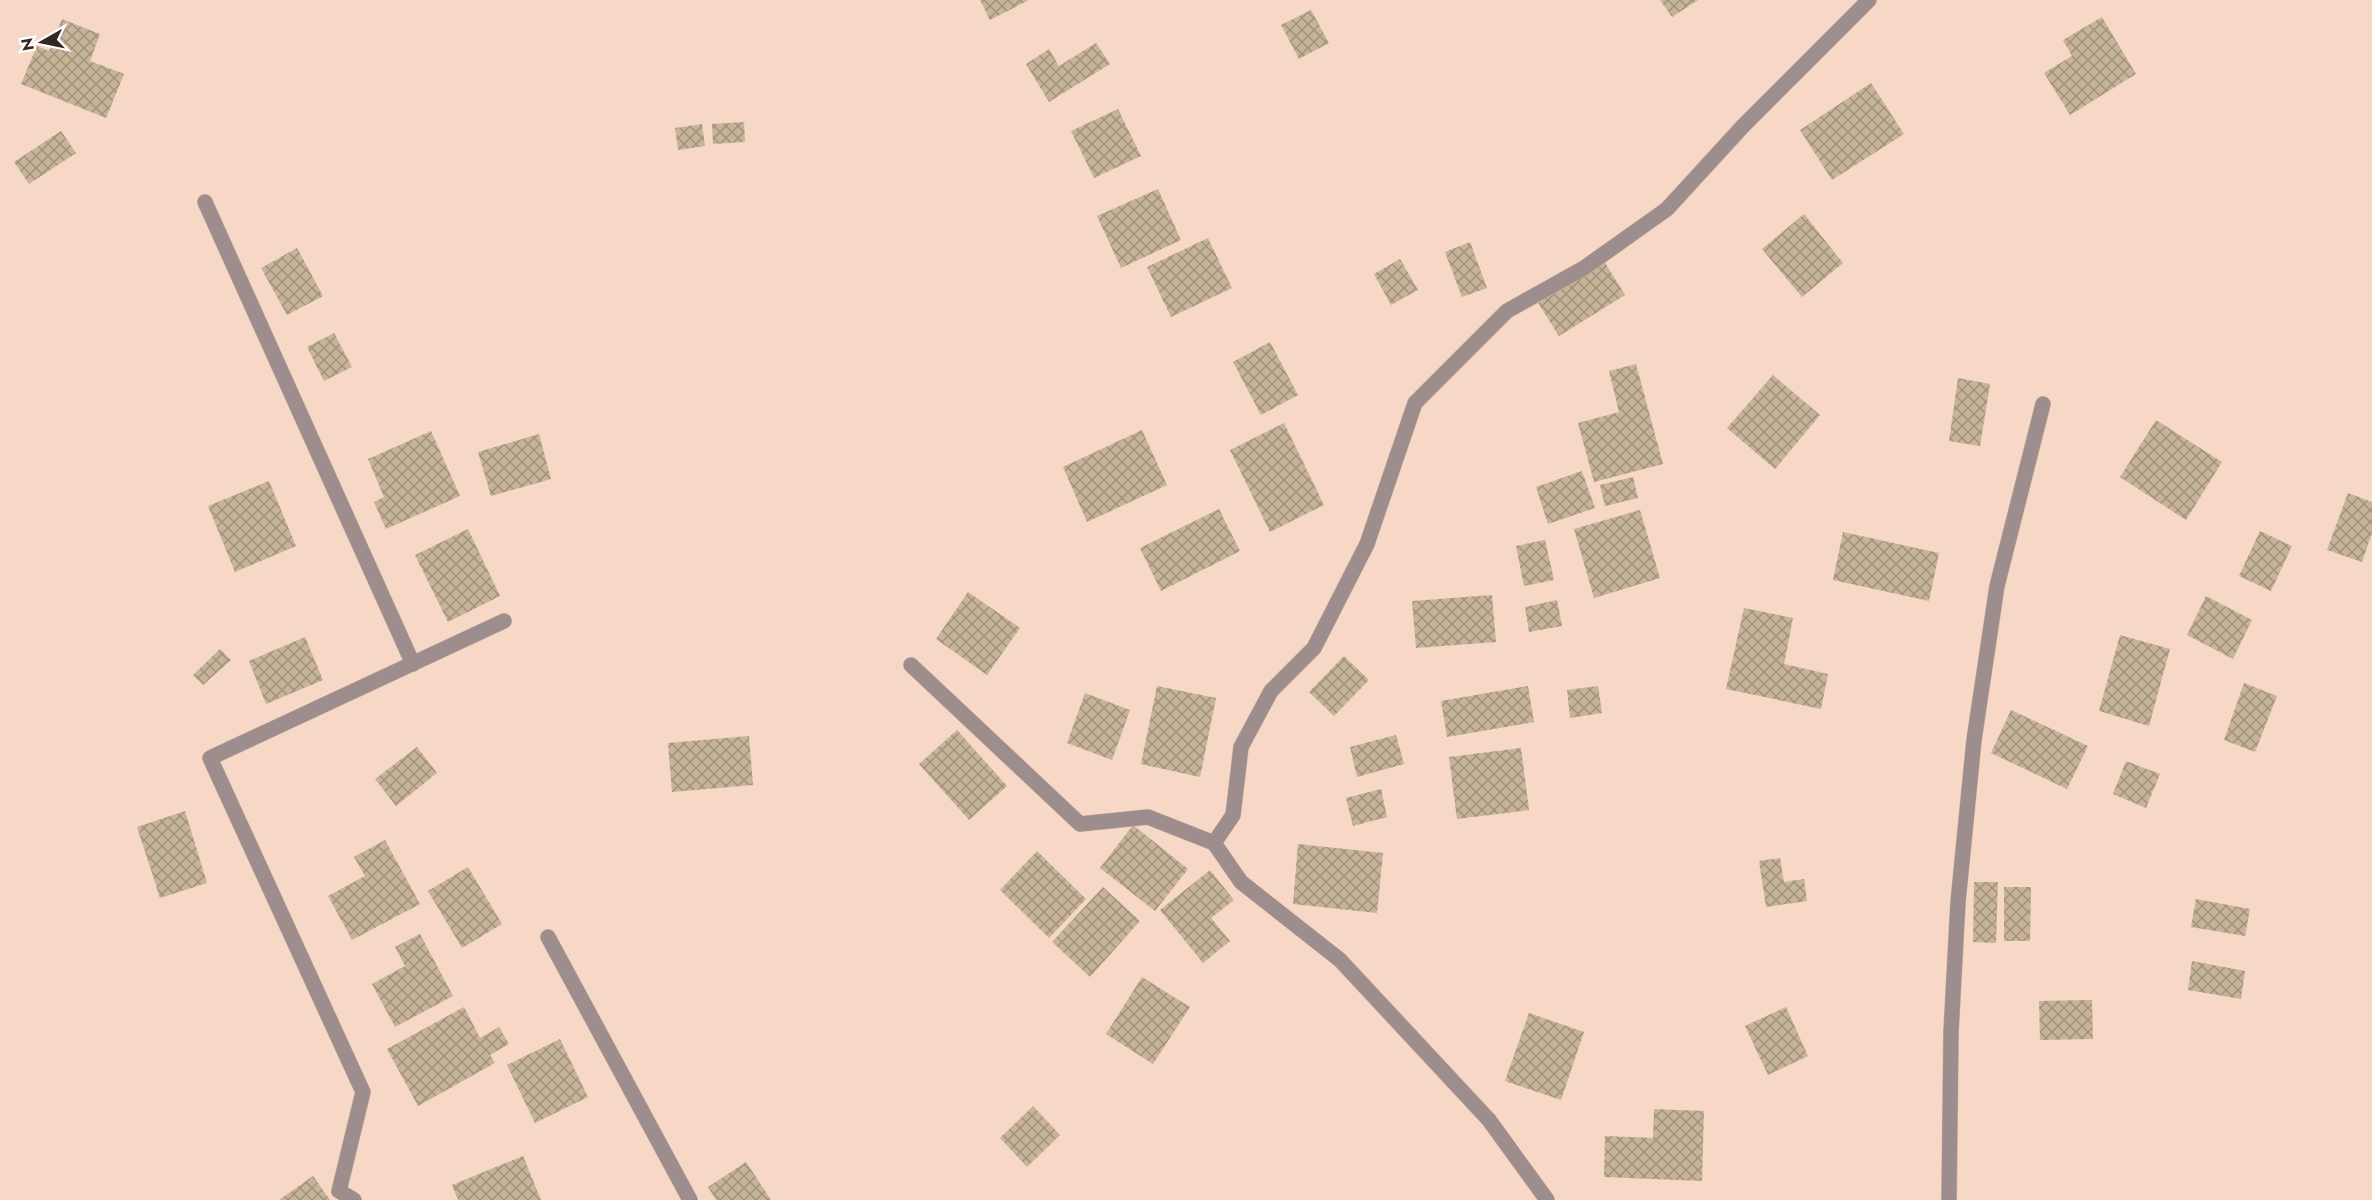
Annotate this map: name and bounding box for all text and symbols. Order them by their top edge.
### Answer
north arrow [12,12,72,72]
text: N [15,36,40,52]

